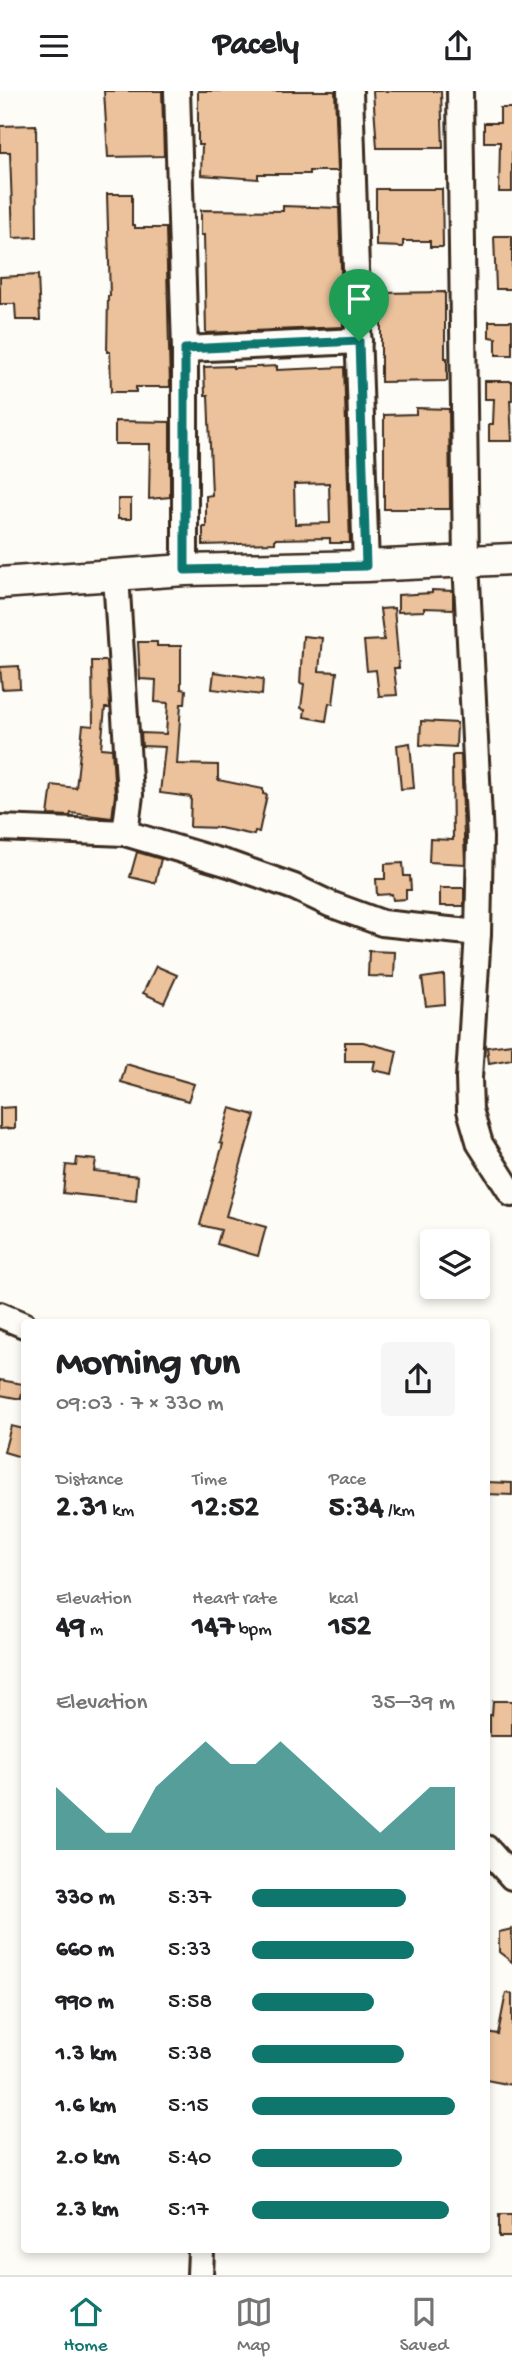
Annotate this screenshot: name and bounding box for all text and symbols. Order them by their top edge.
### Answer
icon: menu [35,27,73,65]
text: Pacely [213,27,299,65]
icon: share [439,27,477,65]
pin [329,269,389,341]
icon: arrive [340,280,378,318]
map controls [420,1229,490,1299]
button: layers [420,1229,490,1299]
button: share [381,1342,455,1416]
text: Morning run [56,1343,240,1387]
text: 09:03 · 7 × 330 m [56,1391,224,1418]
text: Distance [56,1469,123,1492]
text: Time [192,1469,227,1492]
text: Pace [329,1469,366,1492]
text: 2.31 [56,1492,108,1527]
text: 12:52 [192,1492,259,1527]
text: 5:34 [329,1492,384,1527]
text: km [108,1500,134,1523]
text: /km [384,1500,415,1523]
text: Elevation [56,1588,132,1611]
text: Heart rate [192,1588,277,1611]
text: kcal [329,1588,358,1611]
text: 49 [56,1611,85,1646]
text: 147 [192,1611,234,1646]
text: 152 [329,1611,371,1646]
text: m [85,1619,103,1642]
text: bpm [234,1619,272,1642]
text: Elevation [56,1690,147,1717]
text: 35–39 m [372,1690,455,1717]
text: 330 m [56,1885,115,1912]
text: 5:37 [168,1885,211,1912]
text: 660 m [56,1937,114,1964]
text: 5:33 [168,1937,211,1964]
text: 990 m [56,1989,114,2016]
text: 5:58 [168,1989,212,2016]
text: 1.3 km [56,2041,116,2068]
text: 5:38 [168,2041,212,2068]
text: 1.6 km [56,2093,116,2120]
text: 5:15 [168,2093,209,2120]
text: 2.0 km [56,2145,120,2172]
text: 5:40 [168,2145,211,2172]
text: 2.3 km [56,2197,118,2224]
text: 5:17 [168,2197,209,2224]
tab: Home [64,2293,108,2358]
tab: Map [235,2293,273,2358]
tab: Saved [400,2293,448,2358]

